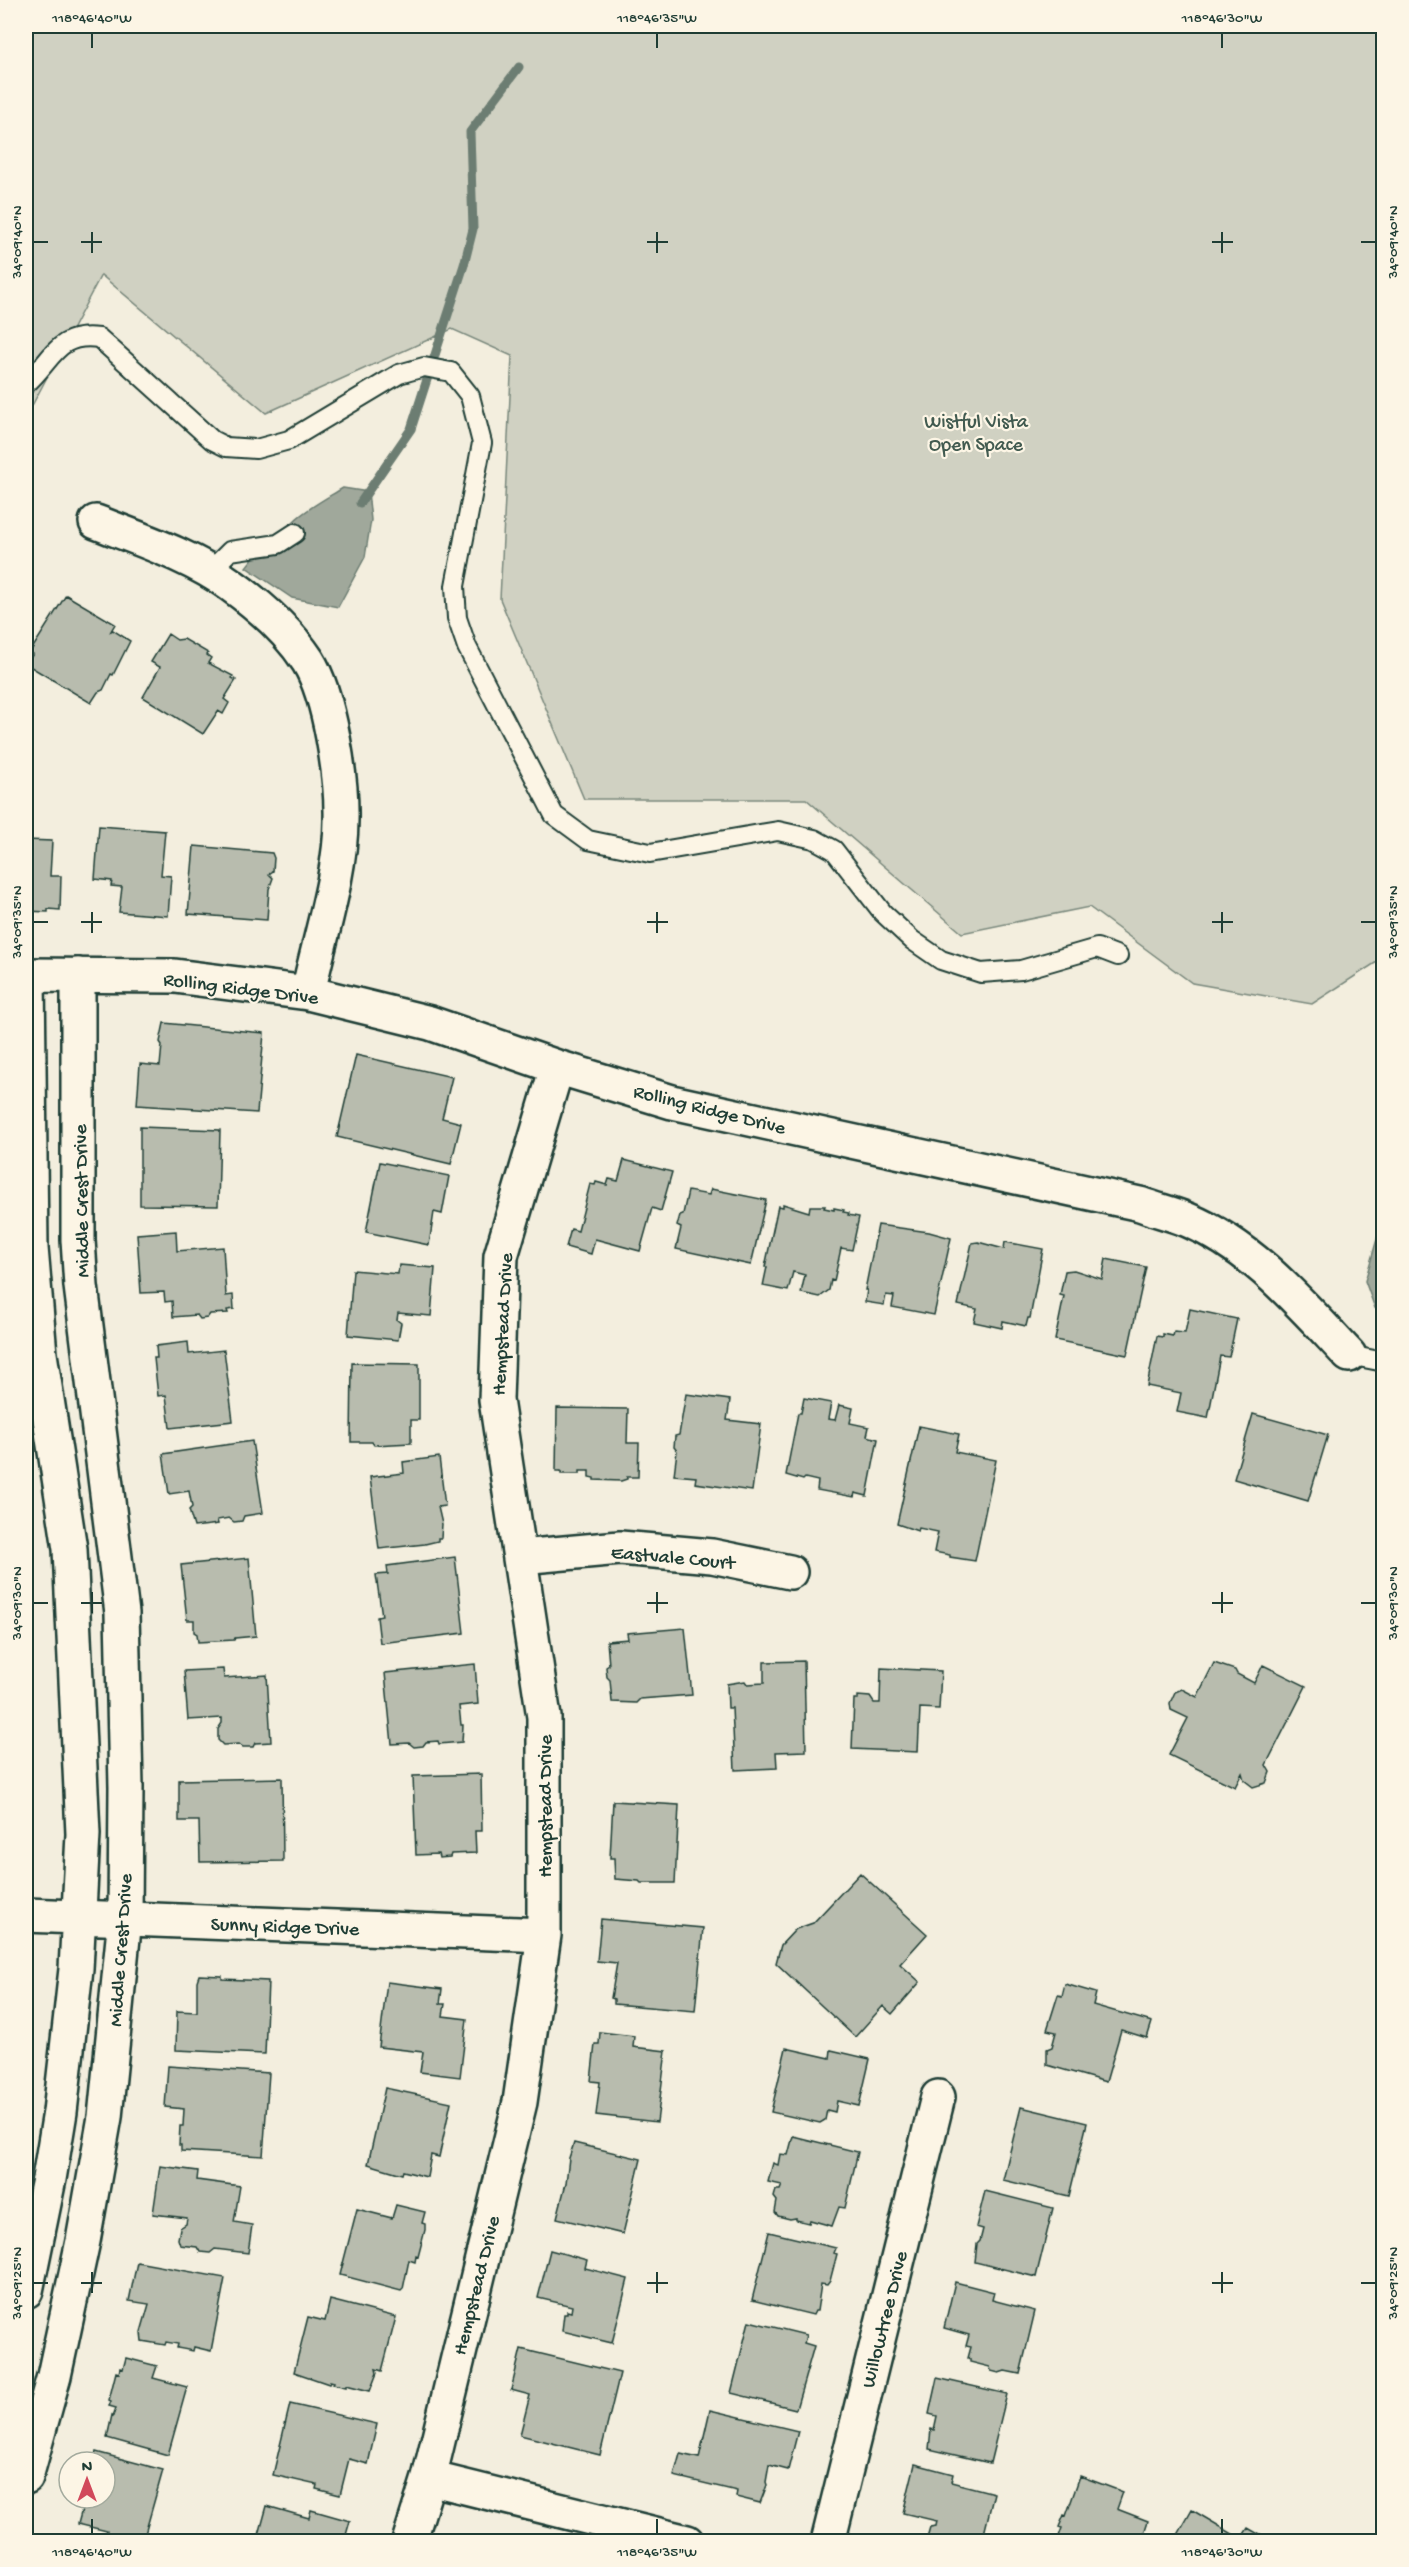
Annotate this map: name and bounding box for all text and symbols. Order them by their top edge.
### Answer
text: 118°46'40"W [51,10,132,28]
text: 118°46'35"W [616,10,697,28]
text: 118°46'30"W [1181,10,1263,28]
text: 34°09'40"N [9,205,27,280]
text: 34°09'40"N [1385,205,1403,280]
park label: Wistful Vista Open Space [924,412,1029,458]
text: 34°09'35"N [9,885,27,960]
text: 34°09'35"N [1385,885,1403,960]
street label: Rolling Ridge Drive [162,970,320,1011]
street label: Rolling Ridge Drive [631,1081,788,1142]
street label: Middle Crest Drive [71,1123,96,1278]
street label: Hempstead Drive [489,1252,520,1396]
street label: Eastvale Court [610,1543,737,1577]
text: 34°09'30"N [9,1566,27,1641]
text: 34°09'30"N [1385,1566,1403,1641]
street label: Hempstead Drive [536,1734,559,1877]
street label: Middle Crest Drive [106,1872,139,2027]
street label: Sunny Ridge Drive [210,1914,360,1943]
street label: Hempstead Drive [450,2213,507,2358]
text: 34°09'25"N [9,2246,27,2320]
text: 34°09'25"N [1385,2246,1403,2320]
street label: Willowtree Drive [858,2248,915,2391]
north arrow [57,2450,117,2510]
text: N [82,2459,93,2478]
text: 118°46'40"W [51,2544,132,2562]
text: 118°46'35"W [616,2544,697,2562]
text: 118°46'30"W [1181,2544,1263,2562]

